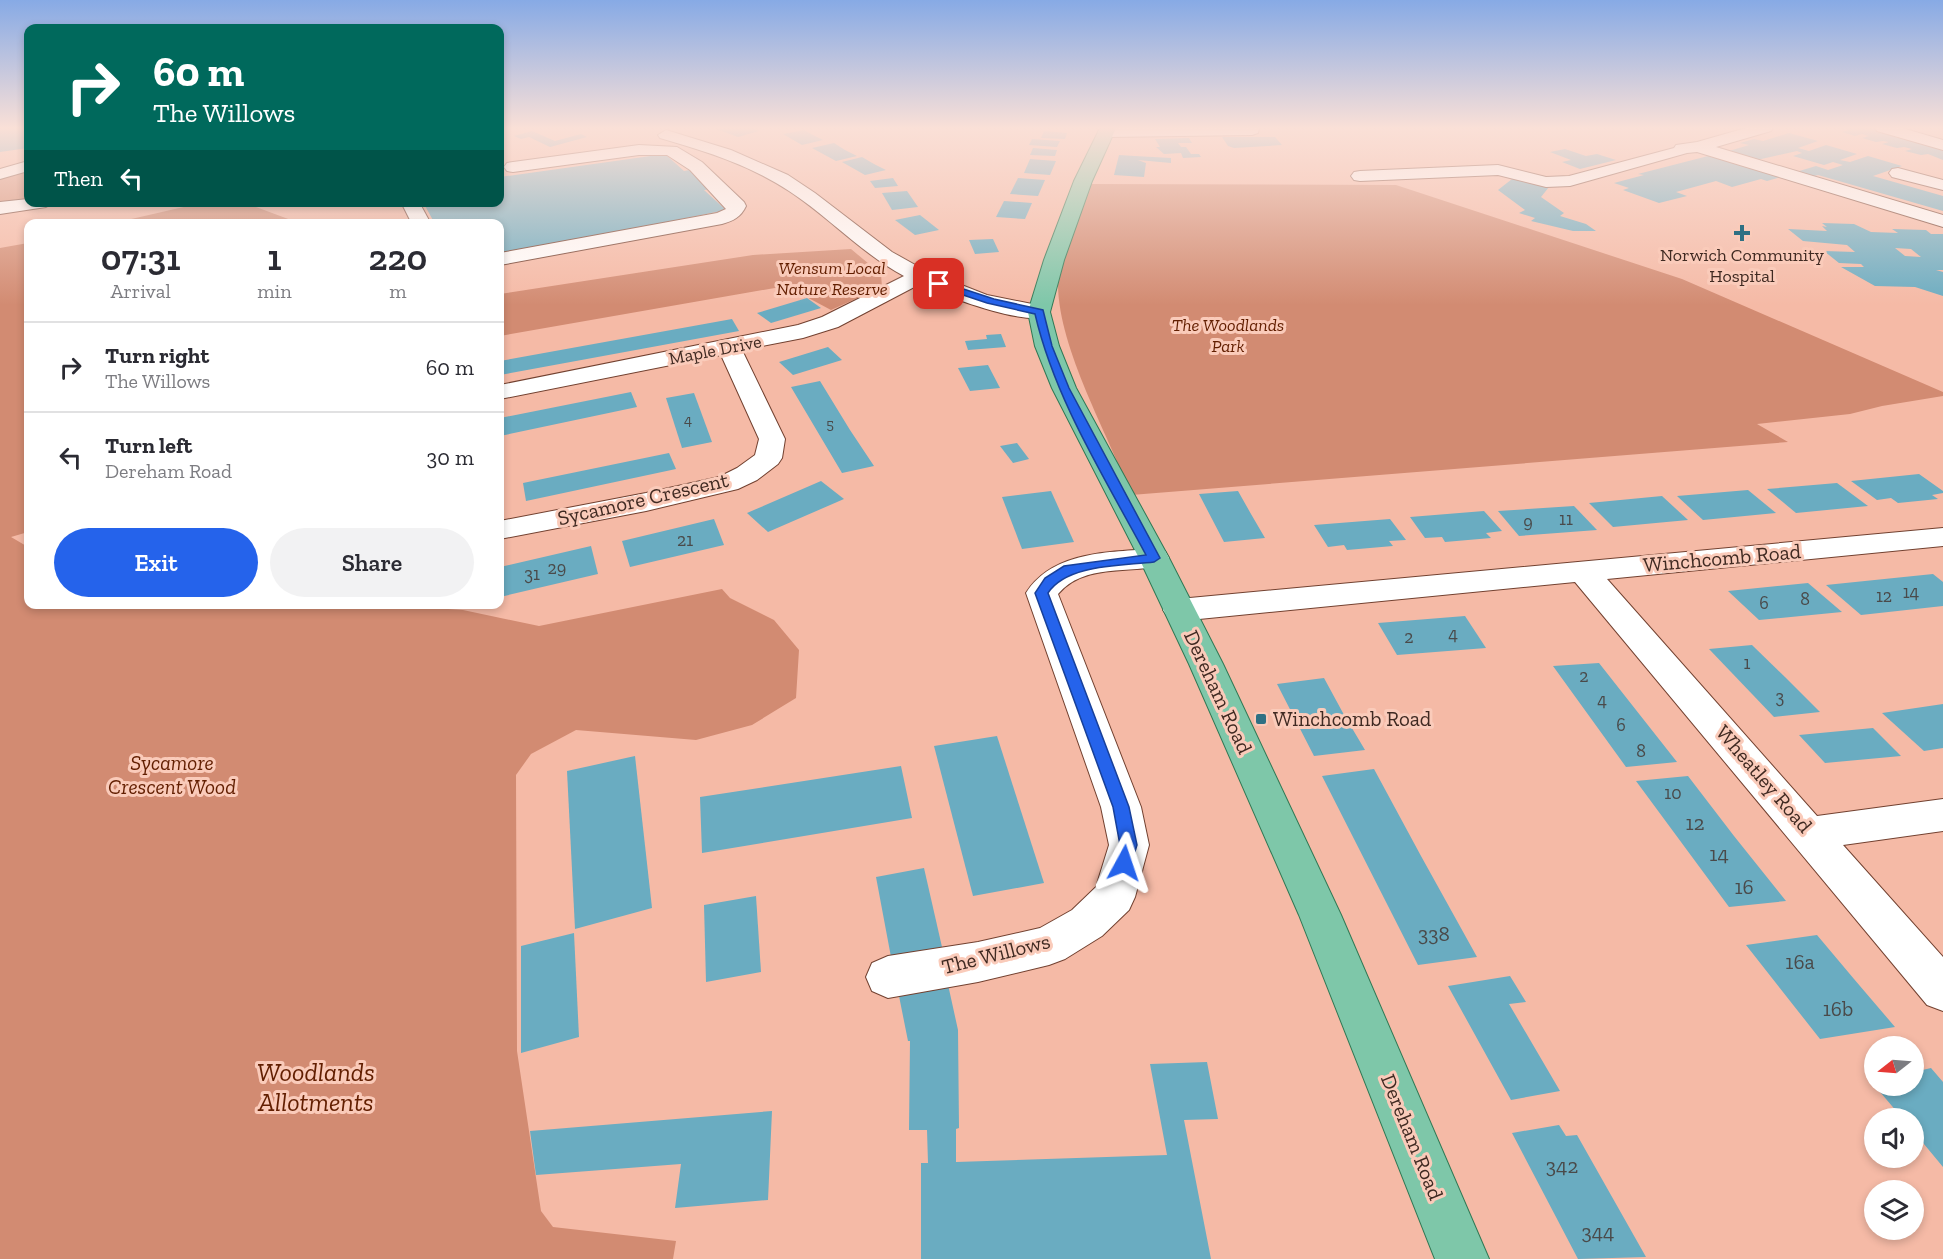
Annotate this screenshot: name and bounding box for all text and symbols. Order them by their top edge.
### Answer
text: 60 m [153,46,244,97]
icon: right [54,48,132,126]
text: The Willows [153,97,295,129]
icon: left [115,162,148,195]
text: Then [54,165,103,192]
marker: Norwich Community Hospital [1733,224,1751,242]
text: 07:31 [101,236,181,279]
text: 1 [267,236,282,279]
text: 220 [368,236,427,279]
place label: Norwich Community Hospital [1660,244,1825,287]
park label: Wensum Local Nature Reserve [776,257,888,300]
pin [913,258,964,309]
icon: arrive [922,267,955,300]
text: Arrival [111,279,171,303]
text: min [257,279,292,303]
text: m [389,279,406,303]
park label: The Woodlands Park [1172,314,1284,357]
street label: Maple Drive [667,330,763,370]
text: Turn right [105,342,209,369]
icon: right [54,351,87,384]
text: 60 m [426,354,474,381]
text: The Willows [105,369,210,393]
house number: 4 [684,411,692,429]
house number: 5 [826,415,834,433]
text: Turn left [105,432,192,459]
icon: left [54,441,87,474]
text: 30 m [427,444,474,471]
text: Dereham Road [105,459,232,483]
street label: Sycamore Crescent [555,467,731,530]
house number: 11 [1559,508,1573,530]
house number: 9 [1523,511,1533,533]
button: Exit [54,528,258,597]
button: Share [270,528,474,597]
house number: 21 [677,529,693,551]
street label: Winchcomb Road [1642,538,1802,577]
house number: 29 [548,557,566,579]
house number: 31 [524,563,540,585]
house number: 14 [1903,581,1920,603]
house number: 12 [1876,585,1892,607]
house number: 8 [1800,588,1810,610]
house number: 6 [1759,592,1769,614]
house number: 4 [1448,623,1458,645]
street label: Dereham Road [1179,626,1258,758]
house number: 2 [1404,626,1414,648]
house number: 1 [1744,652,1751,674]
house number: 2 [1579,665,1589,687]
house number: 3 [1776,686,1785,708]
house number: 4 [1597,689,1607,711]
place label: Winchcomb Road [1273,706,1432,731]
marker: Winchcomb Road [1254,712,1268,726]
house number: 6 [1616,714,1626,736]
street label: Wheatley Road [1711,720,1818,838]
house number: 8 [1636,740,1646,762]
park label: Sycamore Crescent Wood [108,750,236,799]
house number: 10 [1664,782,1682,804]
house number: 12 [1686,810,1704,835]
position arrow [1092,831,1156,895]
house number: 14 [1709,841,1729,866]
house number: 16 [1734,874,1754,899]
house number: 338 [1418,921,1450,946]
street label: The Willows [939,928,1053,979]
house number: 16a [1785,949,1815,974]
house number: 16b [1823,996,1853,1021]
north arrow [1864,1036,1924,1096]
map controls [1864,1036,1924,1240]
park label: Woodlands Allotments [257,1056,375,1118]
street label: Dereham Road [1376,1070,1449,1204]
button: sound [1864,1108,1924,1168]
house number: 342 [1546,1153,1578,1178]
button: layers [1864,1180,1924,1240]
house number: 344 [1582,1219,1614,1244]

